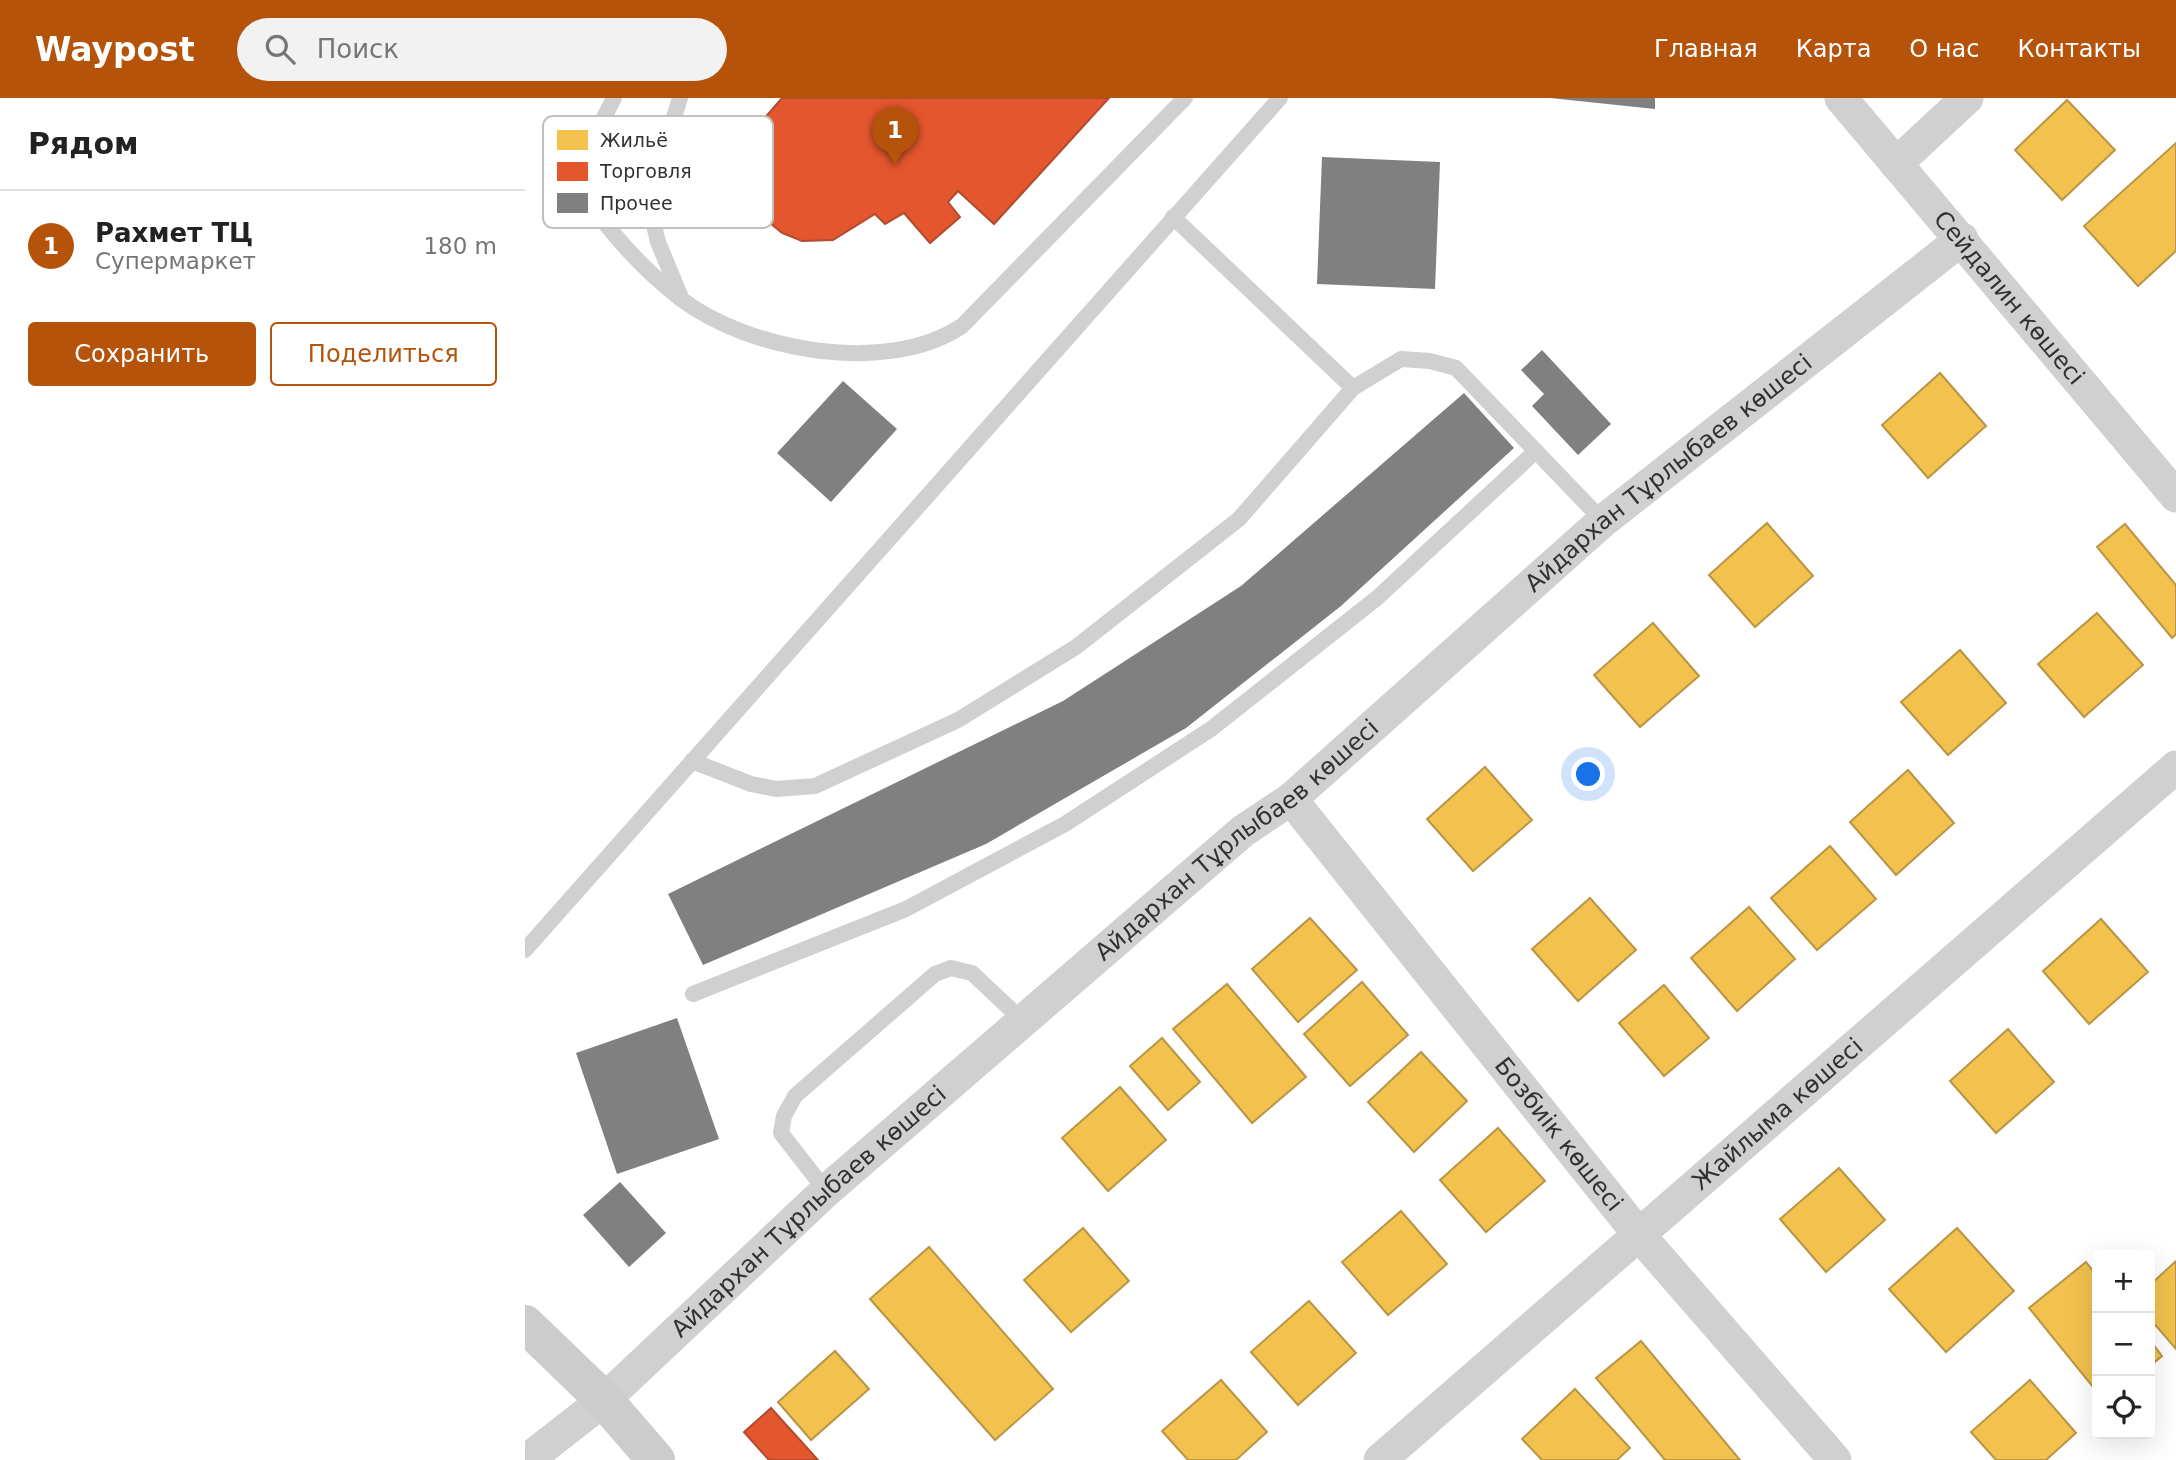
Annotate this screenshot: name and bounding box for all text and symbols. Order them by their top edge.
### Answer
search box [237,18,727,81]
text: Waypost [35,30,195,69]
icon: search [261,30,299,68]
text: Поиск [317,34,399,64]
text: Главная [1654,35,1758,63]
text: Карта [1796,35,1871,63]
text: О нас [1909,35,1979,63]
text: Контакты [2017,35,2141,63]
pin: 1 [872,107,918,165]
legend [543,116,773,228]
text: Рядом [28,126,139,161]
text: Жильё [600,129,668,151]
text: Торговля [599,160,692,182]
text: Прочее [600,192,673,214]
street label: Сейдалин көшесі [1928,205,2090,390]
text: Рахмет ТЦ [95,218,253,248]
text: 1 [43,233,59,259]
text: 180 m [423,233,497,259]
text: Супермаркет [95,248,256,274]
button: Сохранить [28,322,256,386]
button: Поделиться [270,322,497,386]
street label: Айдархан Тұрлыбаев көшесі [1519,348,1817,598]
street label: Айдархан Тұрлыбаев көшесі [1089,714,1384,966]
your location [1571,757,1605,791]
street label: Жайлыма көшесі [1687,1032,1868,1196]
street label: Бозбиік көшесі [1489,1052,1629,1217]
street label: Айдархан Тұрлыбаев көшесі [666,1080,952,1343]
map controls [2092,1250,2155,1439]
button: + [2092,1250,2155,1313]
button: − [2092,1313,2155,1376]
button: locate [2092,1376,2155,1439]

